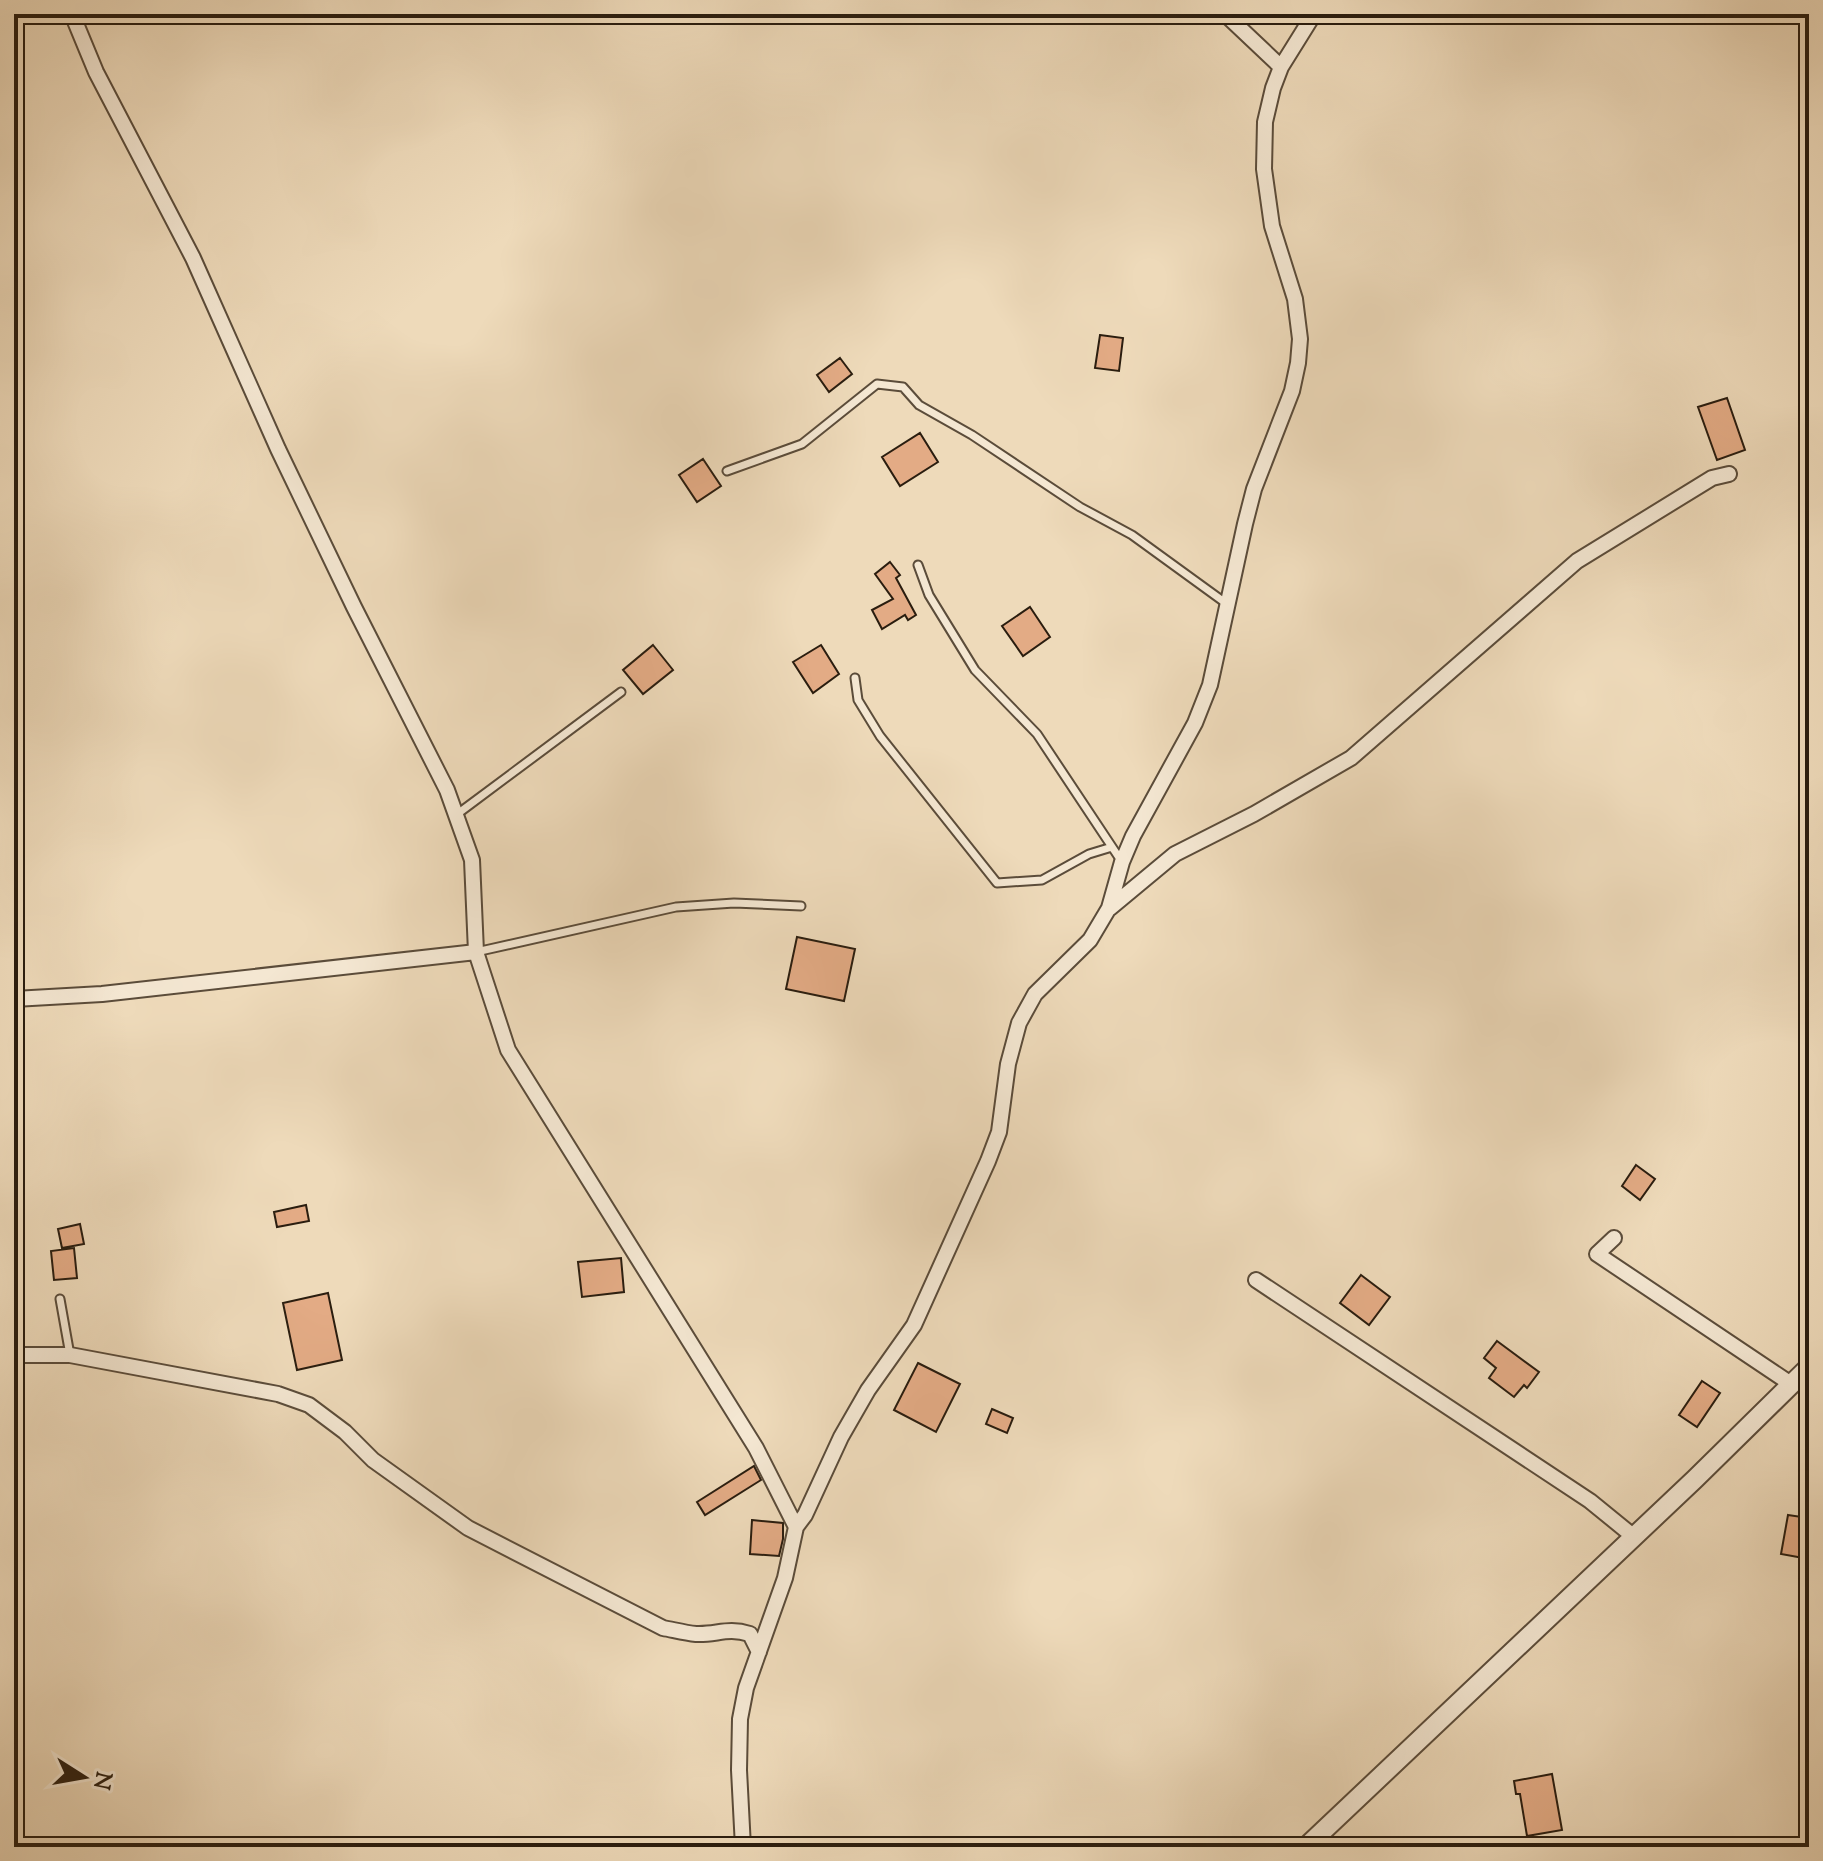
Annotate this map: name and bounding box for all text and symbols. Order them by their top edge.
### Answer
north arrow [44,1737,124,1817]
text: N [83,1769,118,1792]

